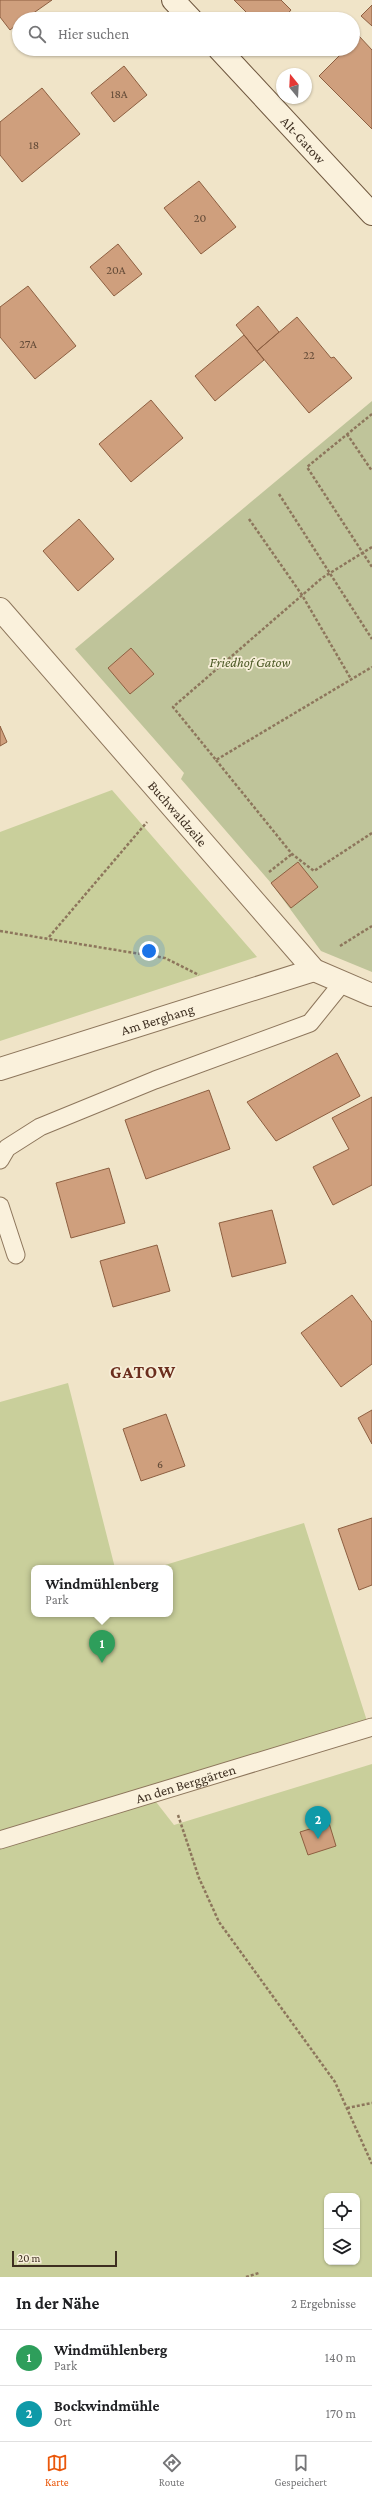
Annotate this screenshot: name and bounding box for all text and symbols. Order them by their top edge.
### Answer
search box [12,12,360,56]
icon: search [26,23,48,45]
text: Hier suchen [58,26,129,42]
north arrow [276,68,312,104]
house number: 18A [110,87,128,101]
street label: Alt-Gatow [278,113,330,167]
house number: 18 [29,138,39,152]
house number: 20 [194,211,206,225]
house number: 20A [106,263,126,277]
house number: 27A [19,337,37,351]
house number: 22 [303,348,315,362]
park label: Friedhof Gatow [210,654,290,670]
street label: Buchwaldzeile [145,777,211,850]
your location [139,941,159,961]
street label: Am Berghang [119,1000,196,1038]
district label: GATOW [110,1362,176,1382]
house number: 6 [157,1457,163,1471]
popup [31,1565,173,1617]
text: Windmühlenberg [45,1576,159,1592]
text: Park [45,1592,68,1607]
pin: 1 [89,1630,115,1663]
street label: An den Berggärten [134,1761,238,1806]
pin: 2 [305,1806,331,1839]
map controls [324,2193,360,2265]
button: locate [324,2193,360,2229]
button: layers [324,2229,360,2265]
scale bar [12,2249,117,2268]
text: 20 m [18,2252,40,2264]
text: In der Nähe [16,2294,99,2313]
text: 2 Ergebnisse [291,2296,356,2311]
text: Windmühlenberg [54,2342,167,2358]
text: 1 [27,2350,31,2365]
text: 140 m [325,2350,356,2365]
text: Park [54,2358,77,2373]
text: Bockwindmühle [54,2398,159,2414]
text: 2 [26,2406,32,2421]
text: 170 m [326,2406,356,2421]
text: Ort [54,2414,72,2429]
tab: Karte [45,2452,69,2488]
tab: Route [159,2452,184,2488]
tab: Gespeichert [275,2452,327,2488]

